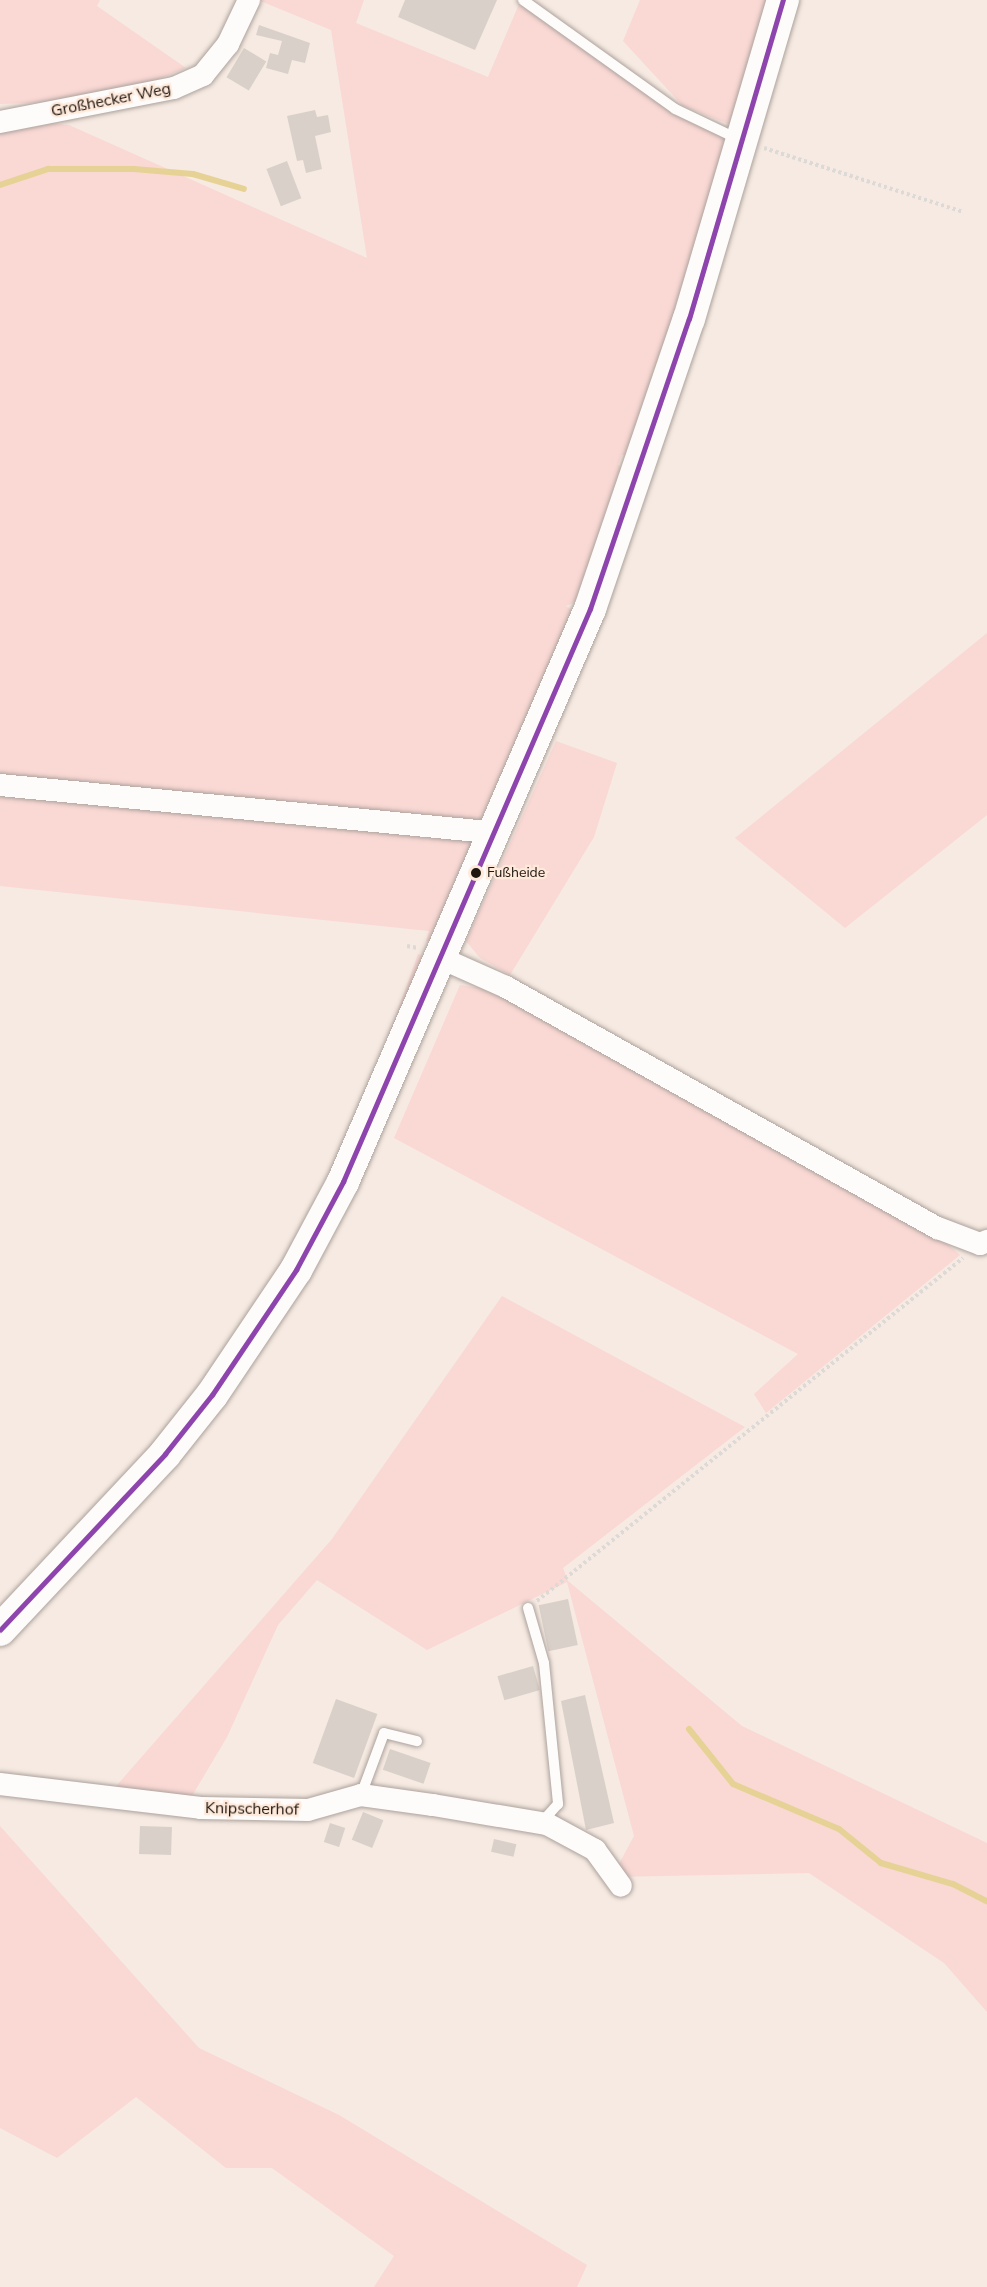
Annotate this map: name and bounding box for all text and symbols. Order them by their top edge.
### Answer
street label: Großhecker Weg [49,79,173,121]
place label: Fußheide [487,865,545,881]
marker: Fußheide [470,867,482,879]
street label: Knipscherhof [205,1799,299,1819]

